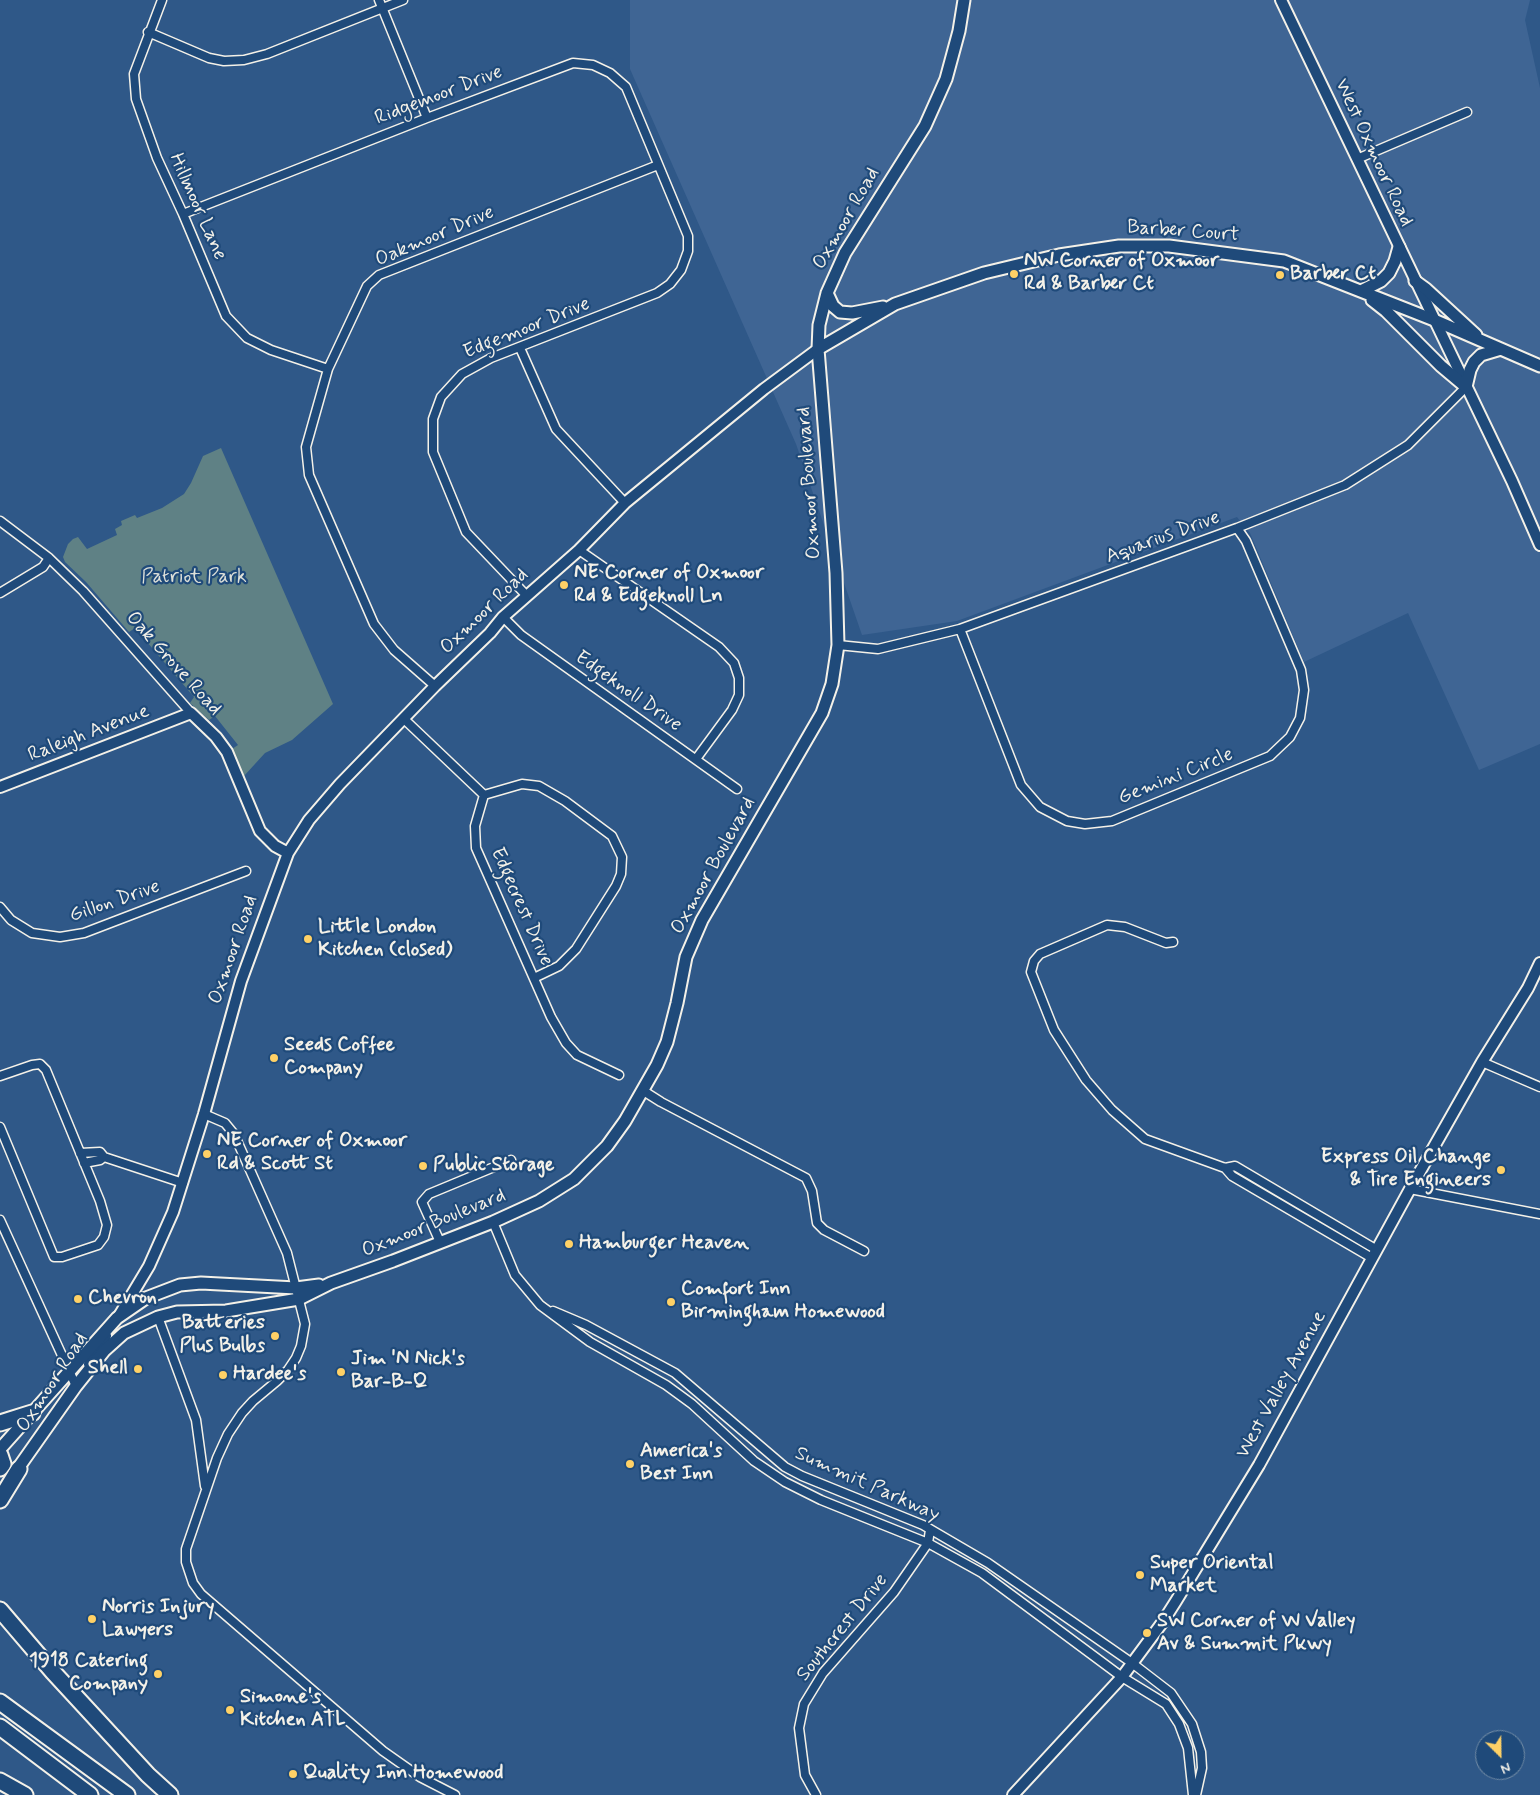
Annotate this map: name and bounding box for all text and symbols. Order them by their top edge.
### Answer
street label: Ridgemoor Drive [372,61,506,131]
street label: West Oxmoor Road [1328,75,1418,231]
street label: Hillmoor Lane [163,150,231,264]
street label: Oxmoor Road [808,164,886,274]
street label: Oakmoor Drive [372,201,498,273]
street label: Barber Court [1126,216,1240,248]
place label: NW Corner of Oxmoor Rd & Barber Ct [1024,250,1219,297]
place label: Barber Ct [1290,263,1376,287]
marker: NW Corner of Oxmoor Rd & Barber Ct [1008,268,1020,280]
marker: Barber Ct [1274,269,1286,281]
street label: Edgemoor Drive [460,293,594,365]
street label: Oxmoor Boulevard [793,406,827,560]
street label: Aquarius Drive [1103,506,1223,570]
place label: NE Corner of Oxmoor Rd & Edgeknoll Ln [574,562,764,609]
street label: Oxmoor Road [436,564,534,660]
park label: Patriot Park [141,566,247,590]
marker: NE Corner of Oxmoor Rd & Edgeknoll Ln [558,579,570,591]
street label: Oak Grove Road [120,607,226,721]
street label: Edgeknoll Drive [570,646,686,738]
street label: Raleigh Avenue [25,700,153,768]
street label: Gemini Circle [1115,743,1237,811]
street label: Oxmoor Boulevard [666,793,762,939]
street label: Edgecrest Drive [484,844,558,970]
street label: Gillon Drive [67,875,163,929]
street label: Oxmoor Road [204,892,264,1008]
place label: Little London Kitchen (closed) [318,916,452,963]
marker: Little London Kitchen (closed) [302,933,314,945]
place label: Seeds Coffee Company [284,1034,395,1081]
marker: Seeds Coffee Company [268,1052,280,1064]
place label: NE Corner of Oxmoor Rd & Scott St [217,1130,407,1177]
place label: Express Oil Change & Tire Engineers [1321,1146,1491,1193]
marker: NE Corner of Oxmoor Rd & Scott St [201,1148,213,1160]
place label: Public Storage [433,1154,555,1178]
marker: Public Storage [417,1160,429,1172]
marker: Express Oil Change & Tire Engineers [1495,1164,1507,1176]
street label: Oxmoor Boulevard [359,1184,509,1264]
place label: Hamburger Heaven [579,1232,749,1256]
marker: Hamburger Heaven [563,1238,575,1250]
place label: Comfort Inn Birmingham Homewood [681,1278,885,1325]
place label: Chevron [88,1287,157,1311]
marker: Chevron [72,1293,84,1305]
marker: Comfort Inn Birmingham Homewood [665,1296,677,1308]
street label: West Valley Avenue [1232,1307,1332,1463]
place label: Batteries Plus Bulbs [179,1312,265,1359]
street label: Oxmoor Road [12,1329,94,1437]
marker: Batteries Plus Bulbs [269,1330,281,1342]
place label: Jim 'N Nick's Bar-B-Q [351,1348,465,1395]
place label: Shell [88,1357,128,1381]
marker: Shell [132,1363,144,1375]
place label: Hardee's [233,1363,306,1387]
marker: Jim 'N Nick's Bar-B-Q [335,1366,347,1378]
marker: Hardee's [217,1369,229,1381]
place label: America's Best Inn [640,1440,722,1487]
street label: Summit Parkway [791,1442,943,1528]
marker: America's Best Inn [624,1458,636,1470]
place label: Super Oriental Market [1150,1552,1273,1599]
street label: Southcrest Drive [792,1569,894,1687]
marker: Super Oriental Market [1134,1569,1146,1581]
place label: Norris Injury Lawyers [102,1596,215,1643]
place label: SW Corner of W Valley Av & Summit Pkwy [1157,1610,1355,1657]
marker: Norris Injury Lawyers [86,1613,98,1625]
marker: SW Corner of W Valley Av & Summit Pkwy [1141,1627,1153,1639]
place label: 1918 Catering Company [29,1650,148,1697]
marker: 1918 Catering Company [152,1668,164,1680]
place label: Simone's Kitchen ATL [240,1686,346,1733]
marker: Simone's Kitchen ATL [224,1704,236,1716]
north arrow [1475,1730,1525,1780]
text: N [1498,1758,1513,1778]
place label: Quality Inn Homewood [303,1762,503,1786]
marker: Quality Inn Homewood [287,1768,299,1780]

